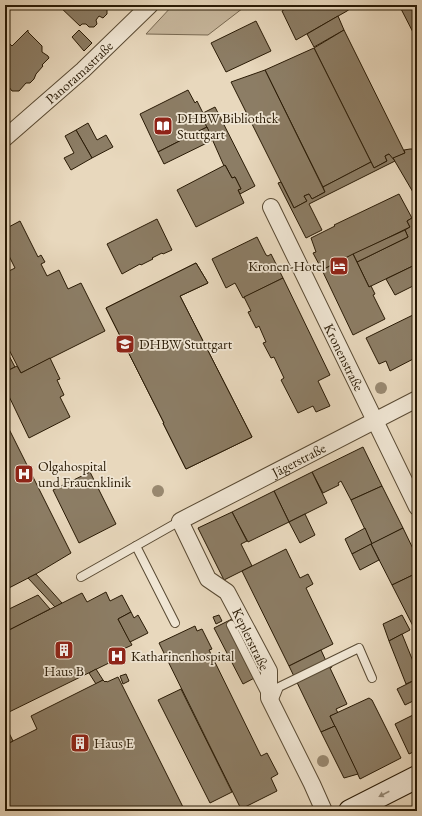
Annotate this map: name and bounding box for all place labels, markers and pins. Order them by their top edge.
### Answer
place label: DHBW Bibliothek Stuttgart [177,109,279,143]
library icon: DHBW Bibliothek Stuttgart [152,115,174,137]
hotel icon: Kronen-Hotel [328,255,350,277]
place label: Kronen-Hotel [248,257,326,275]
school or university icon: DHBW Stuttgart [114,333,136,355]
place label: DHBW Stuttgart [139,335,233,353]
place label: Olgahospital und Frauenklinik [38,457,131,491]
hospital icon: Olgahospital und Frauenklinik [13,463,35,485]
building icon: Haus B [53,639,75,661]
hospital icon: Katharinenhospital [106,645,128,667]
place label: Katharinenhospital [131,647,235,665]
place label: Haus B [44,662,84,680]
building icon: Haus E [69,732,91,754]
place label: Haus E [94,734,134,752]

